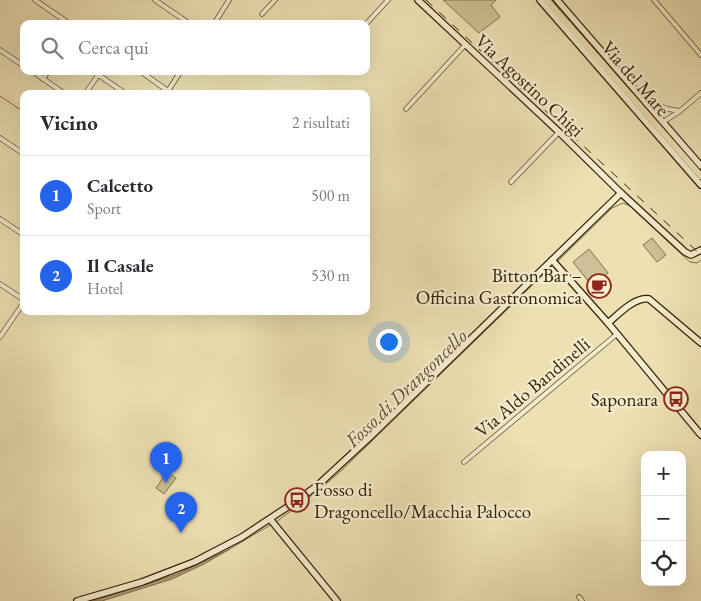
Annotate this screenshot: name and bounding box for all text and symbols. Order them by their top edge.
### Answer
search box [20,20,370,75]
street label: Via Agostino Chigi [470,28,590,143]
icon: search [38,34,66,62]
text: Cerca qui [78,35,149,60]
street label: Via del Mare [596,35,675,121]
text: Vicino [40,109,98,136]
text: 2 risultati [292,112,350,133]
text: Calcetto [87,173,153,198]
text: 1 [52,185,60,206]
text: 500 m [311,185,350,206]
text: Sport [87,198,121,219]
text: Il Casale [87,253,154,278]
place label: Bitton Bar – Officina Gastronomica [416,263,582,310]
text: 2 [52,265,60,286]
text: 530 m [311,265,350,286]
cafe icon: Bitton Bar – Officina Gastronomica [586,273,612,299]
text: Hotel [87,278,123,299]
water label: Fosso di Drangoncello [339,323,473,454]
your location [376,329,402,355]
street label: Via Aldo Bandinelli [469,332,595,443]
bus stop icon: Saponara [663,386,689,412]
place label: Saponara [591,387,658,412]
pin: 1 [150,442,182,483]
map controls [641,451,686,586]
button: + [641,451,686,496]
place label: Fosso di Dragoncello/Macchia Palocco [314,477,531,524]
bus stop icon: Fosso di Dragoncello/Macchia Palocco [284,487,310,513]
pin: 2 [165,492,197,533]
button: − [641,496,686,541]
button: locate [641,541,686,586]

